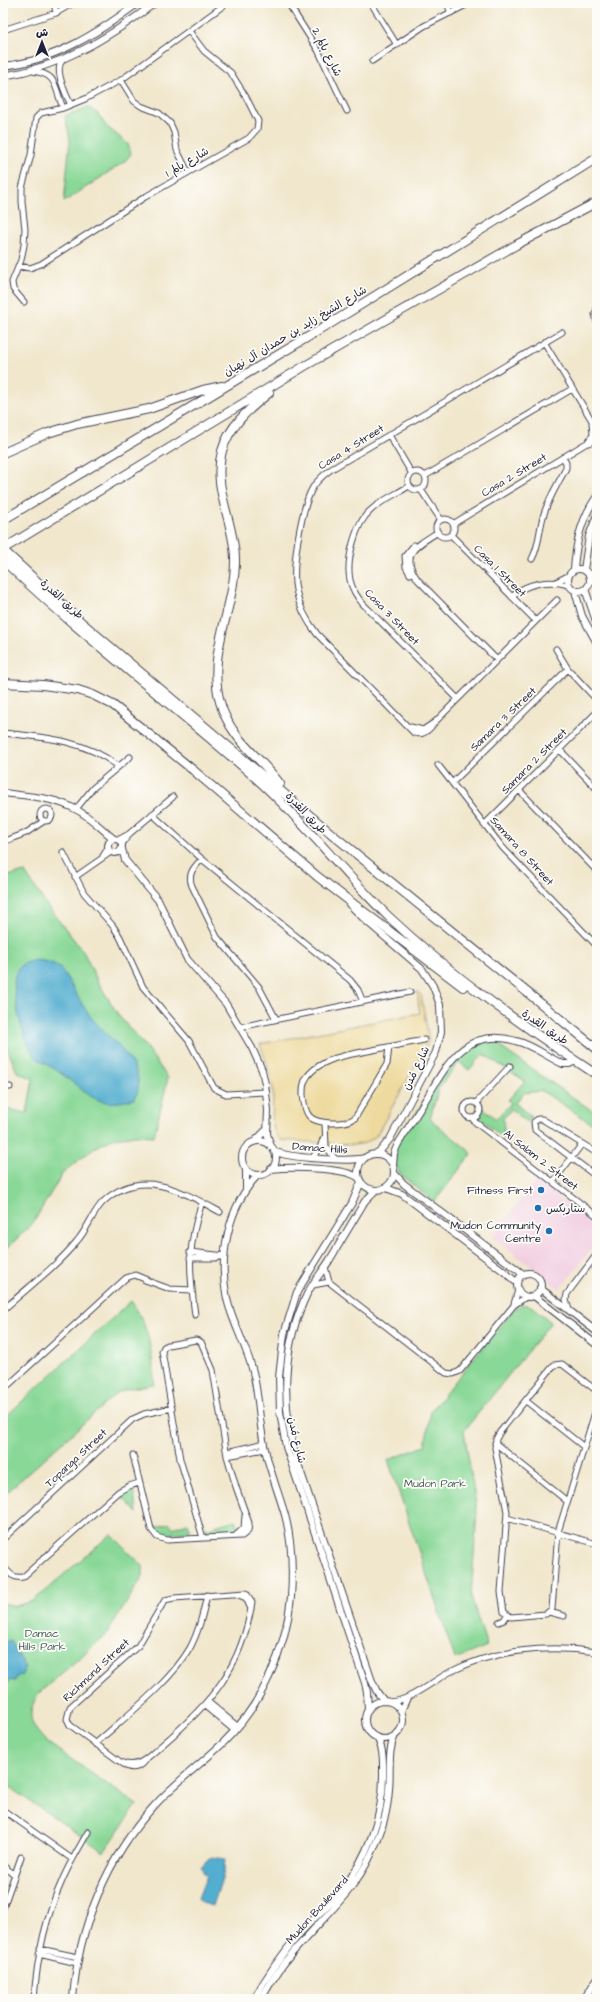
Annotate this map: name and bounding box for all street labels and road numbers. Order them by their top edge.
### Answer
street label: شارع بالم 2 [307,25,346,79]
street label: شارع بالم 1 [163,144,212,181]
street label: شارع الشيخ زايد بن حمدان آل نهيان [221,282,370,381]
street label: Casa 4 Street [315,421,387,473]
street label: Casa 2 Street [479,449,550,500]
street label: Casa 1 Street [470,541,530,601]
street label: طريق القدرة [37,576,87,622]
street label: Casa 3 Street [361,586,423,649]
street label: Samara 3 Street [467,683,540,755]
street label: Samara 2 Street [498,724,571,797]
street label: طريق القدرة [282,789,330,837]
street label: Samara 8 Street [487,813,558,889]
street label: طريق القدرة [519,1006,571,1048]
street label: شارع مُدن [399,1044,434,1093]
street label: Al Salam 2 Street [501,1126,582,1194]
street label: Damac Hills [292,1139,349,1157]
street label: شارع مُدن [283,1415,310,1465]
street label: Topanga Street [42,1425,111,1491]
street label: Richmond Street [59,1635,133,1705]
street label: Mudon Boulevard [282,1872,352,1947]

